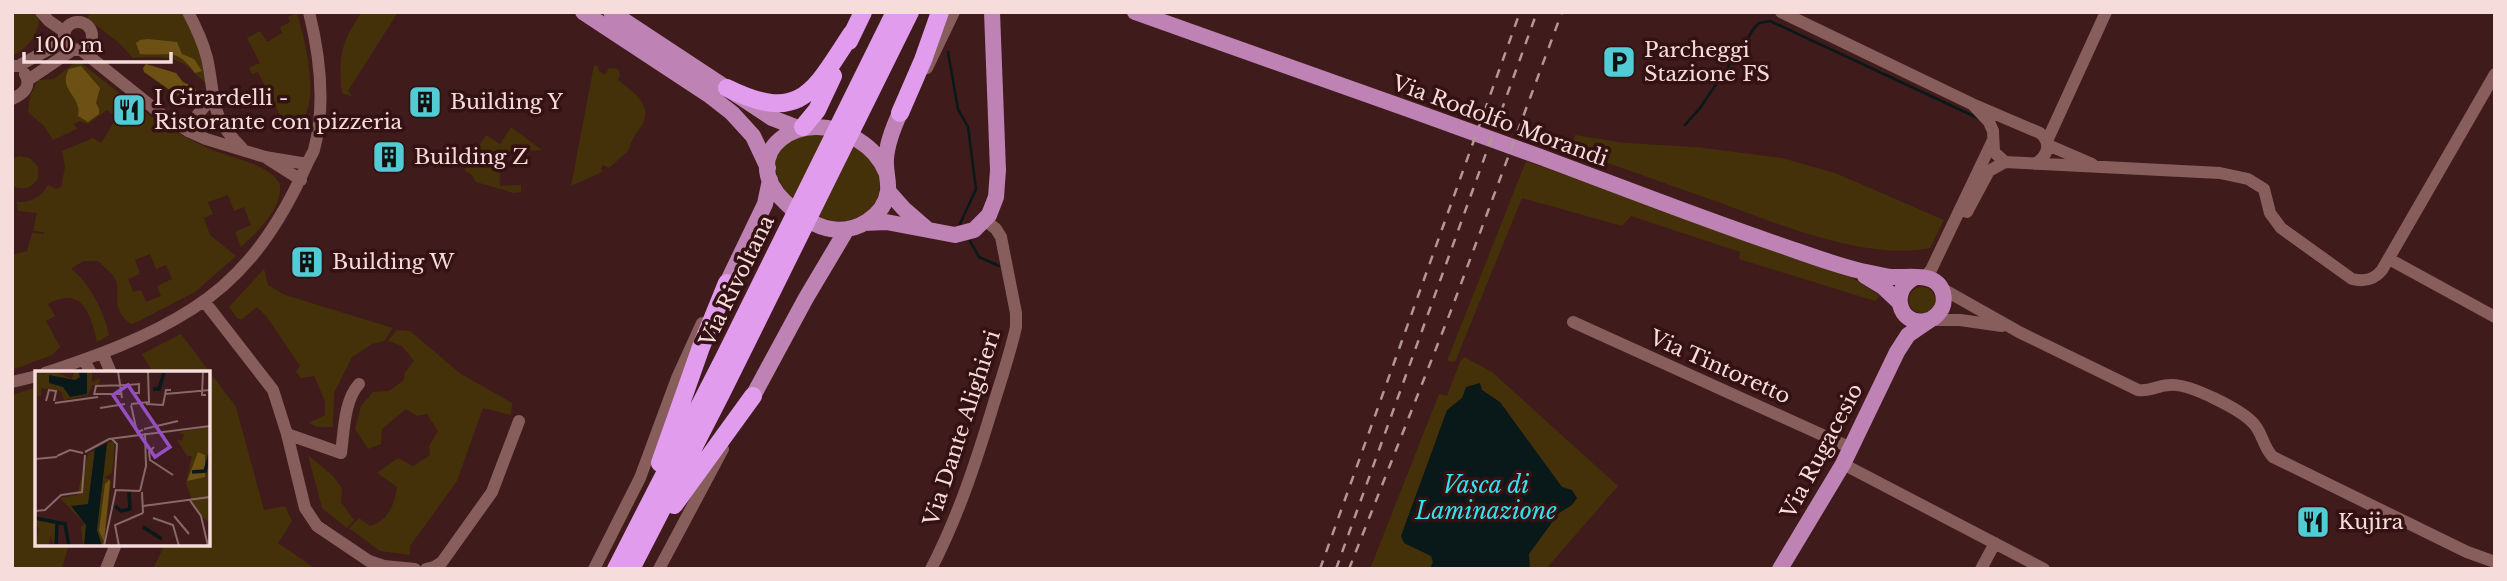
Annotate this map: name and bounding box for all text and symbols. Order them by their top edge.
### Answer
scale bar [24,21,172,65]
text: 100 m [35,32,103,58]
place label: Parcheggi Stazione FS [1644,37,1770,87]
parking icon: Parcheggi Stazione FS [1600,43,1638,81]
street label: Via Rodolfo Morandi [1388,70,1611,172]
building icon: Building Y [406,83,444,121]
place label: I Girardelli - Ristorante con pizzeria [154,85,403,135]
place label: Building Y [450,89,563,115]
restaurant icon: I Girardelli - Ristorante con pizzeria [110,91,148,129]
building icon: Building Z [370,138,408,176]
place label: Building Z [414,144,528,170]
street label: Via Rivoltana [694,211,780,352]
building icon: Building W [288,243,326,281]
place label: Building W [332,249,454,275]
street label: Via Tintoretto [1645,324,1794,410]
street label: Via Dante Alighieri [918,327,1006,530]
inset map [35,371,210,546]
street label: Via Rugacesio [1775,379,1869,524]
water label: Vasca di Laminazione [1414,471,1557,525]
restaurant icon: Kujira [2294,503,2332,541]
place label: Kujira [2338,509,2404,535]

